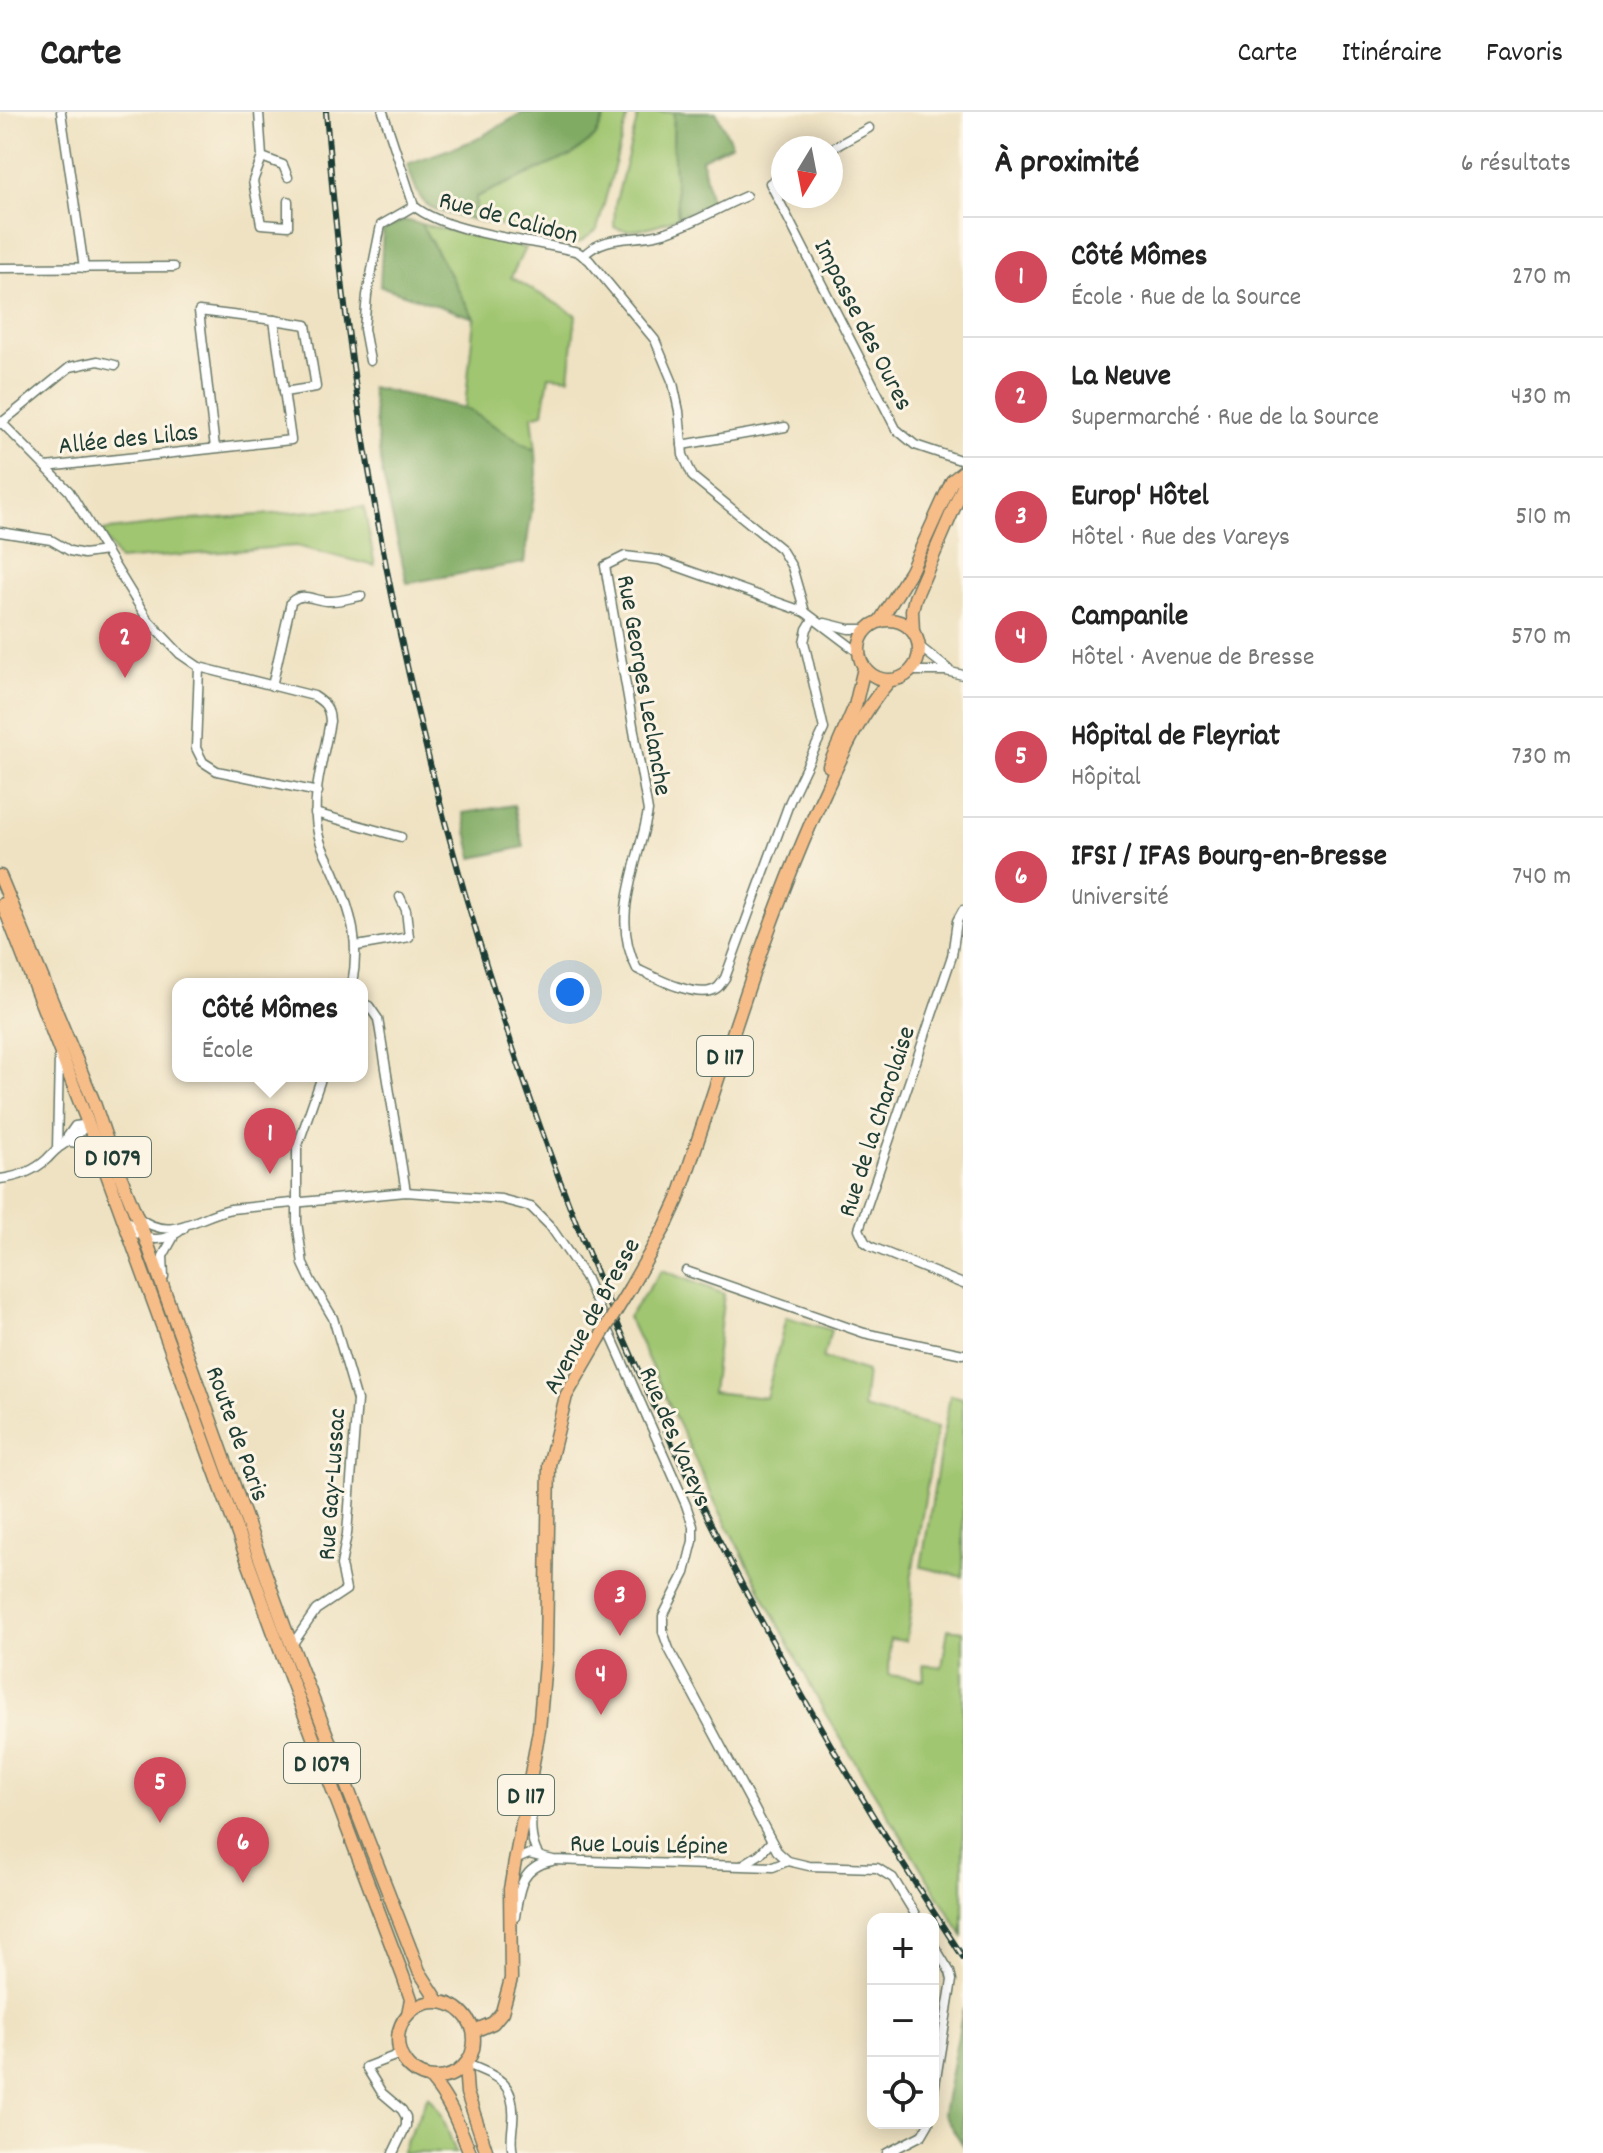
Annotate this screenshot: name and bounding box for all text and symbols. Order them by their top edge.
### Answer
text: Carte [40,28,121,83]
text: Carte [1237,35,1297,75]
text: Itinéraire [1341,35,1442,75]
text: Favoris [1486,35,1563,75]
north arrow [771,136,843,208]
text: À proximité [995,140,1139,189]
text: 6 résultats [1461,146,1571,183]
street label: Rue de Calidon [434,183,582,256]
street label: Impasse des Oures [803,233,921,418]
text: Côté Mômes [1071,237,1207,280]
text: 1 [1018,259,1024,296]
text: 270 m [1512,259,1571,296]
text: École · Rue de la Source [1071,280,1301,317]
text: La Neuve [1071,357,1171,400]
text: 2 [1015,379,1027,416]
text: 430 m [1511,379,1571,416]
text: Supermarché · Rue de la Source [1071,400,1379,437]
street label: Allée des Lilas [57,415,200,466]
text: Europ' Hôtel [1071,477,1209,520]
text: 3 [1015,499,1027,536]
text: 510 m [1515,499,1571,536]
text: Hôtel · Rue des Vareys [1071,520,1290,557]
street label: Rue Georges Leclanche [605,572,680,799]
text: Campanile [1071,597,1188,640]
pin: 2 [99,612,151,678]
text: 4 [1016,619,1026,656]
text: 570 m [1511,619,1571,656]
text: Hôtel · Avenue de Bresse [1071,640,1314,677]
text: Hôpital de Fleyriat [1071,717,1280,760]
text: 5 [1015,739,1027,776]
text: 730 m [1512,739,1571,776]
text: Hôpital [1071,760,1141,797]
text: IFSI / IFAS Bourg-en-Bresse [1071,837,1387,880]
text: 6 [1015,859,1027,896]
text: 740 m [1512,859,1571,896]
text: Université [1071,880,1169,917]
your location [550,972,590,1012]
popup [172,978,368,1082]
text: Côté Mômes [202,990,338,1033]
street label: Rue de la Charolaise [830,1022,927,1222]
text: École [202,1033,253,1070]
road number: D 117 [697,1036,753,1076]
pin: 1 [244,1108,296,1174]
road number: D 1079 [75,1137,151,1177]
street label: Avenue de Bresse [535,1232,651,1402]
street label: Route de Paris [194,1361,277,1507]
street label: Rue des Vareys [628,1362,720,1513]
street label: Rue Gay-Lussac [310,1407,357,1562]
pin: 3 [594,1570,646,1636]
pin: 4 [575,1649,627,1715]
road number: D 1079 [284,1743,360,1783]
pin: 5 [134,1757,186,1823]
road number: D 117 [498,1775,554,1815]
pin: 6 [217,1817,269,1883]
street label: Rue Louis Lépine [569,1827,728,1866]
map controls [867,1913,939,2129]
button: + [867,1913,939,1985]
button: − [867,1985,939,2057]
button: locate [867,2057,939,2129]

